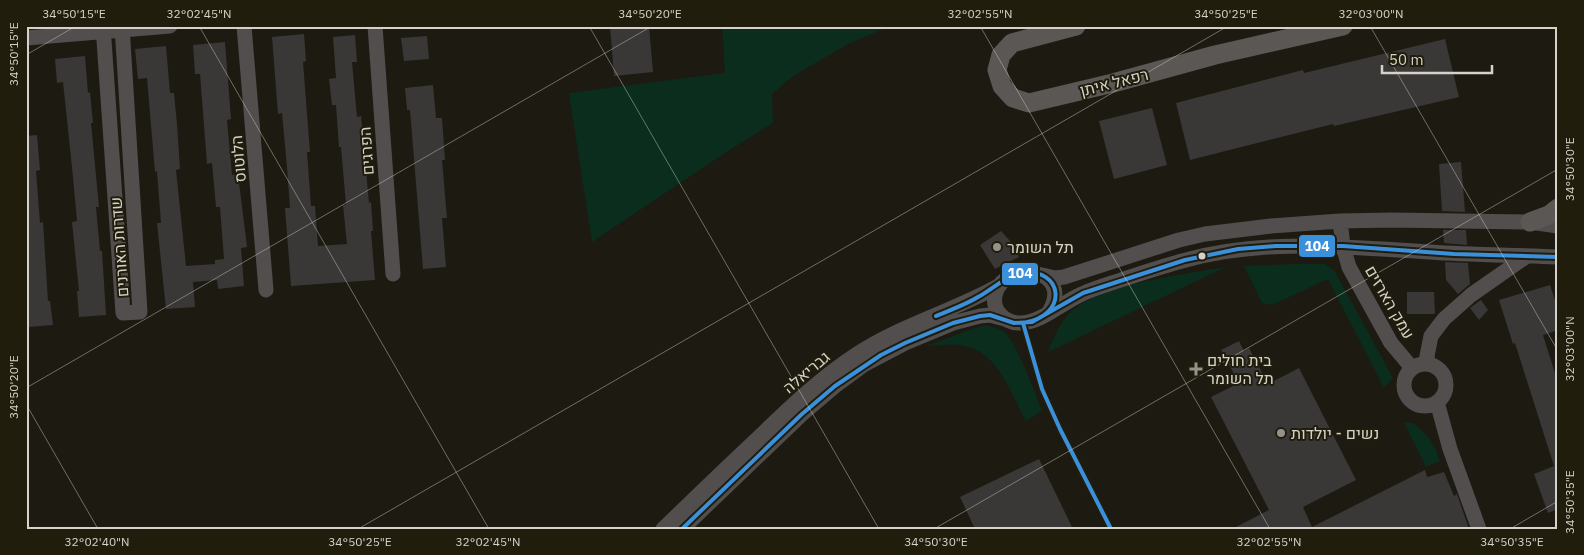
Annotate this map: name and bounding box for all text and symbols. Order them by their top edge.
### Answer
text: 34°50'15"E [42,6,106,21]
text: 32°02'45"N [166,6,232,21]
text: 34°50'20"E [618,6,682,21]
text: 32°02'55"N [947,6,1013,21]
text: 34°50'25"E [1194,6,1258,21]
text: 32°03'00"N [1338,6,1404,21]
text: 34°50'15"E [6,22,21,86]
scale bar [1382,42,1492,74]
text: 50 m [1389,50,1424,69]
street label: רפאל איתן [1078,64,1150,100]
street label: הפרגים [354,126,378,176]
street label: הלוטוס [226,135,250,183]
text: 34°50'30"E [1562,137,1577,201]
street label: שדרות האורנים [106,196,132,298]
line badge: 104 [1298,234,1336,258]
place label: תל השומר [1007,237,1074,257]
text: 104 [1304,237,1330,255]
marker: תל השומר [991,241,1003,253]
unlabelled marker [1197,251,1207,261]
line badge: 104 [1001,262,1039,286]
street label: עמק הארזים [1361,262,1419,342]
text: 104 [1007,264,1033,282]
text: 32°03'00"N [1562,316,1577,382]
street label: גבריאלה [778,347,834,397]
place label: בית חולים תל השומר [1207,350,1274,388]
text: 34°50'20"E [6,355,21,419]
marker: בית חולים תל השומר [1189,362,1203,376]
place label: נשים - יולדות [1291,423,1379,443]
marker: נשים - יולדות [1275,427,1287,439]
text: 34°50'35"E [1562,470,1577,534]
text: 32°02'40"N [64,534,130,549]
text: 34°50'25"E [328,534,392,549]
text: 32°02'45"N [455,534,521,549]
text: 34°50'30"E [904,534,968,549]
text: 32°02'55"N [1236,534,1302,549]
text: 34°50'35"E [1480,534,1544,549]

